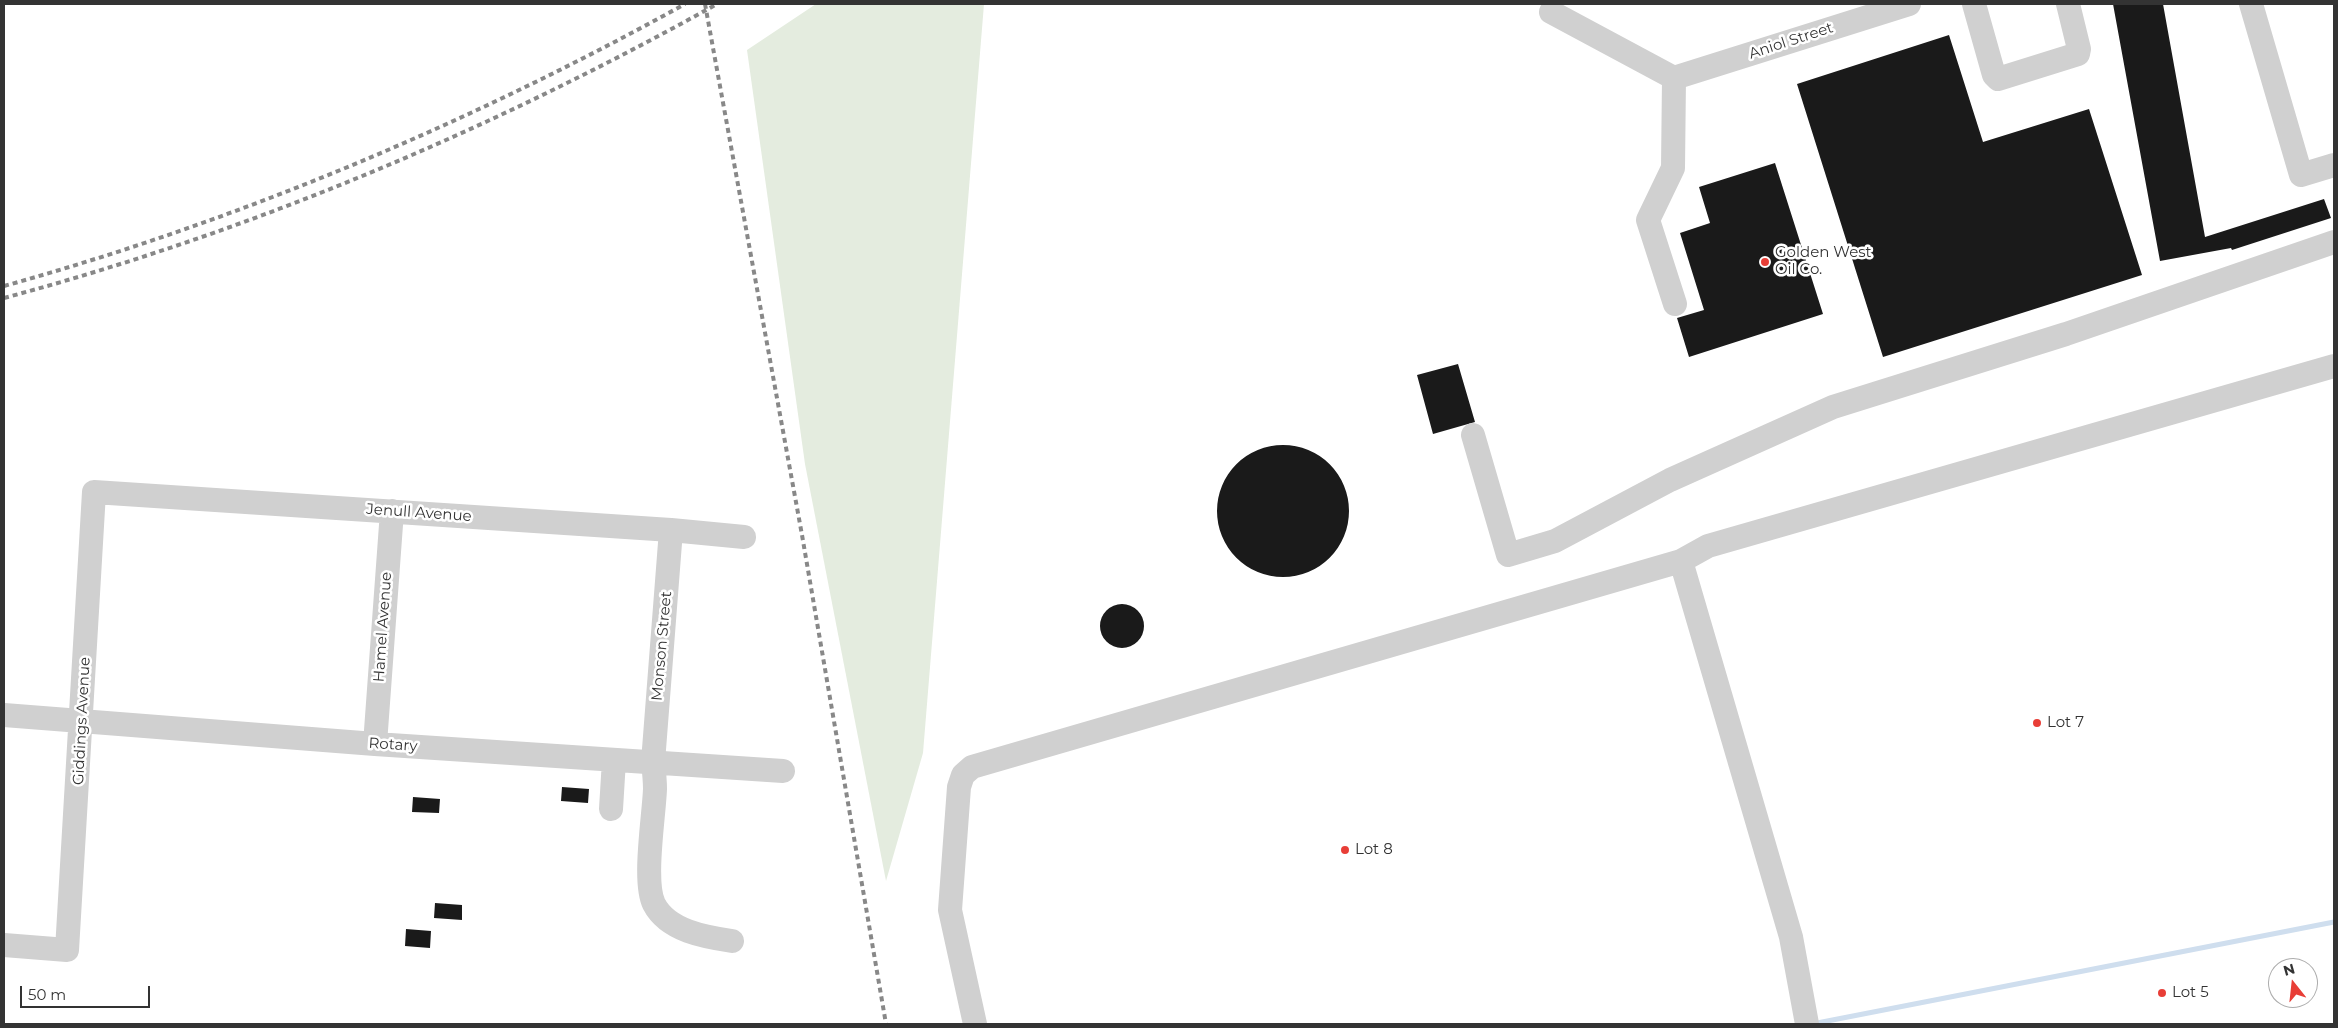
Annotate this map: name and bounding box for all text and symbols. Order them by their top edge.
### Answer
street label: Aniol Street [1747,19,1835,63]
place label: Golden West Oil Co. [1775,244,1872,279]
marker: Golden West Oil Co. [1759,256,1771,268]
street label: Jenull Avenue [366,500,472,526]
street label: Hamel Avenue [370,571,396,683]
street label: Monson Street [648,590,676,702]
street label: Giddings Avenue [70,656,94,786]
place label: Lot 7 [2047,714,2084,732]
marker: Lot 7 [2031,717,2043,729]
street label: Rotary [368,734,418,756]
place label: Lot 8 [1355,841,1393,859]
marker: Lot 8 [1339,844,1351,856]
north arrow [2268,958,2318,1008]
text: N [2281,959,2297,980]
scale bar [22,976,152,1008]
place label: Lot 5 [2172,984,2209,1002]
text: 50 m [28,985,66,1004]
marker: Lot 5 [2156,987,2168,999]

